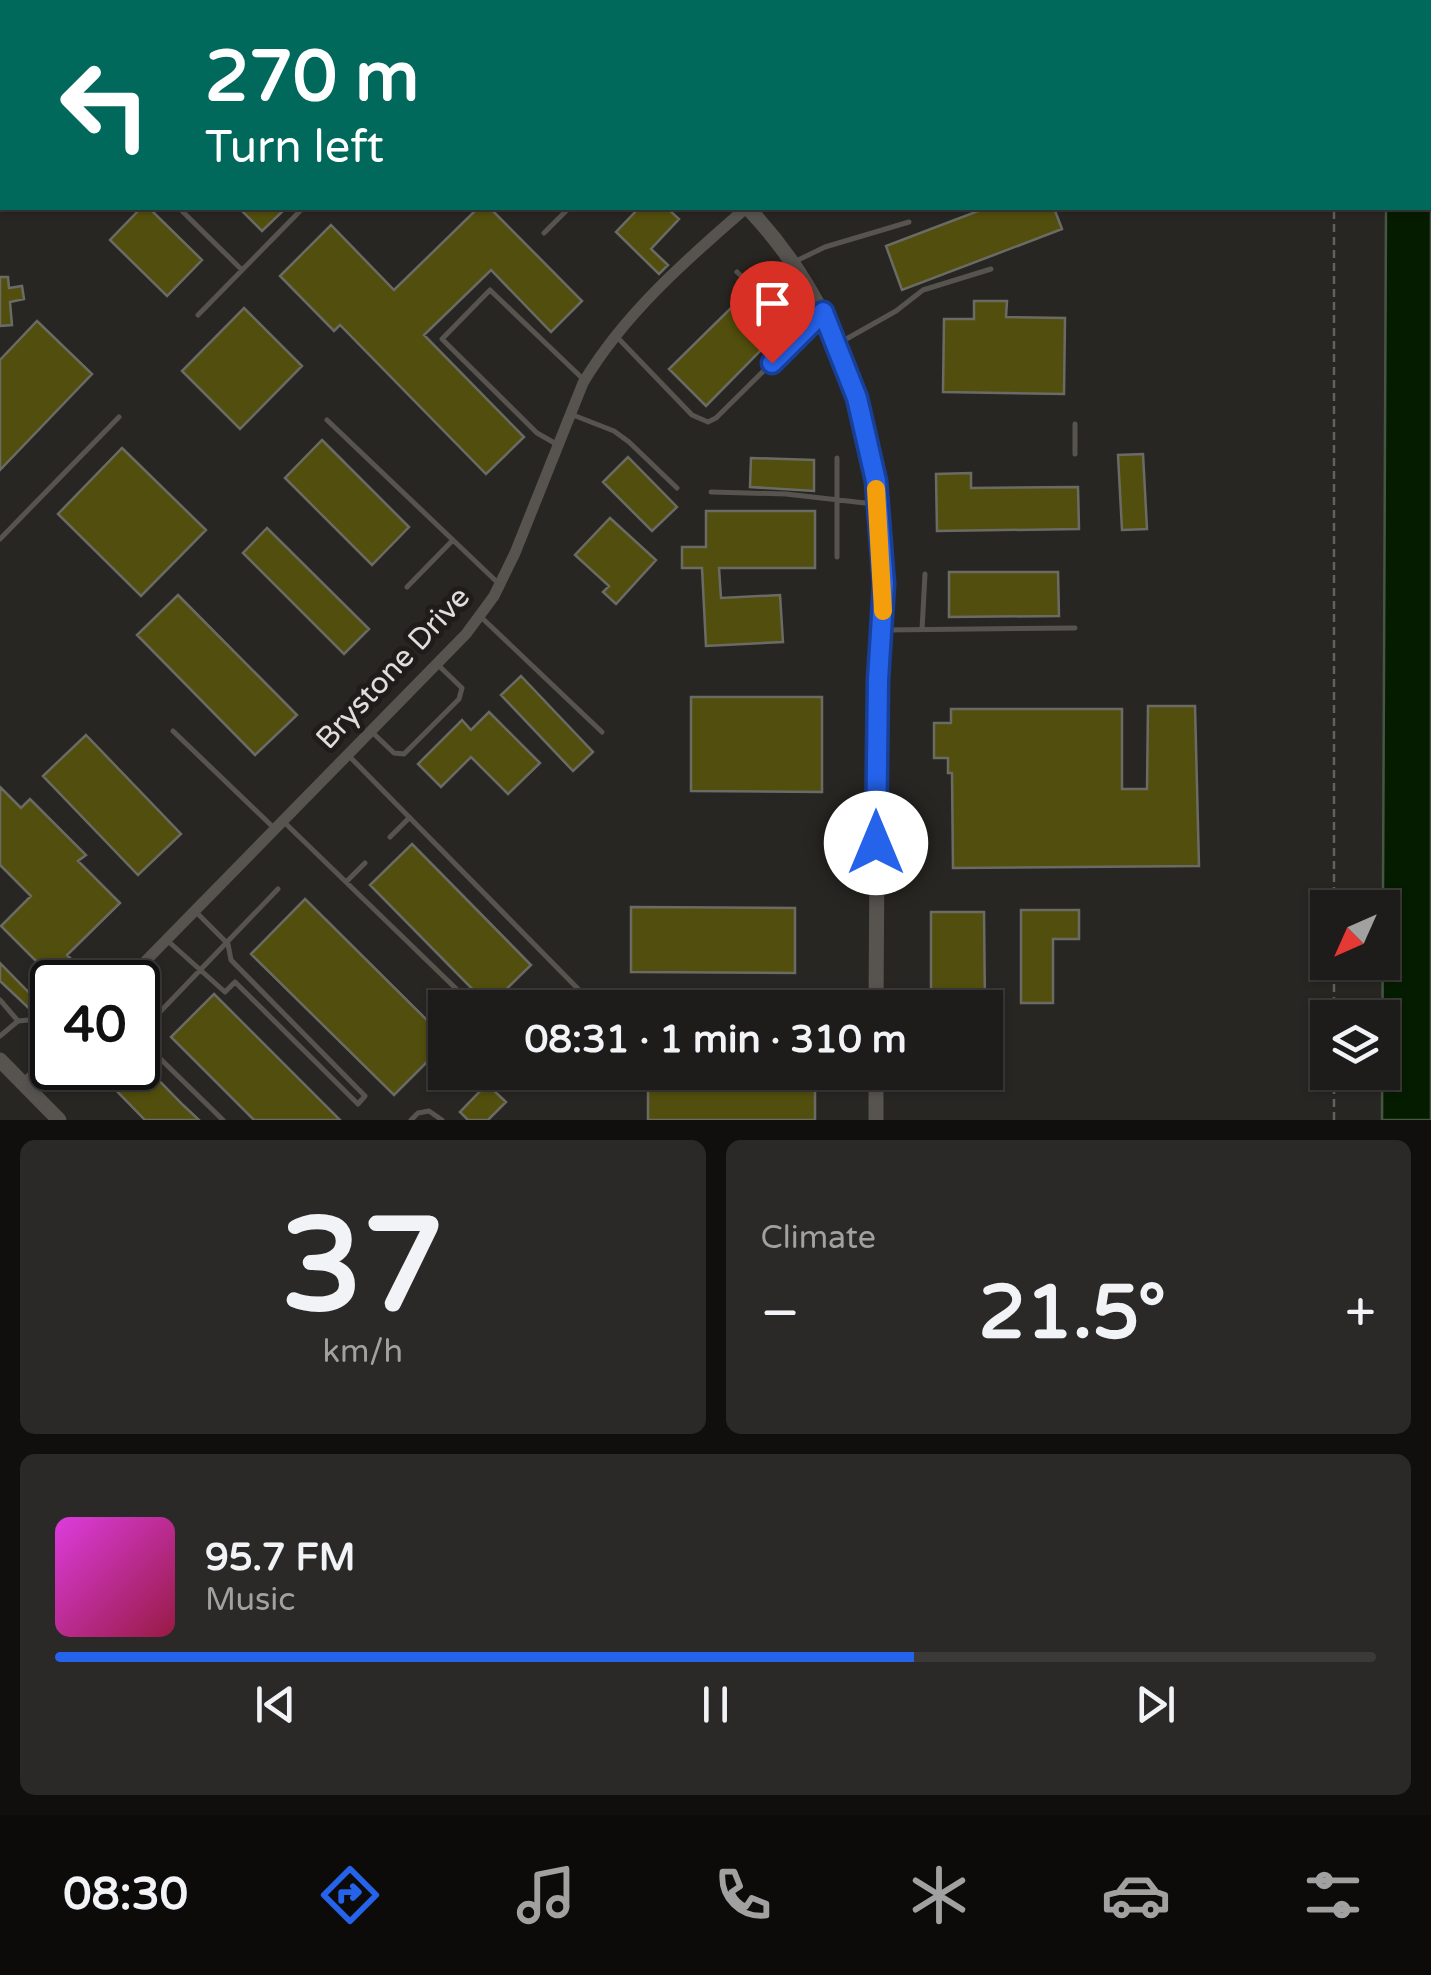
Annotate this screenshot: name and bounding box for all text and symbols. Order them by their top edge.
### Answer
text: 270 m [205,36,419,120]
icon: left [40,40,170,170]
text: Turn left [205,121,384,175]
pin [730,261,815,364]
icon: arrive [745,276,800,331]
street label: Brystone Drive [308,579,478,757]
position arrow [824,791,928,895]
north arrow [1310,890,1400,980]
map controls [1310,890,1400,1090]
speed limit sign: 40 [30,960,160,1090]
button: layers [1310,1000,1400,1090]
text: 08:31 · 1 min · 310 m [524,1017,907,1063]
text: 37 [281,1190,444,1346]
text: Climate [761,1219,876,1257]
text: 21.5° [979,1268,1166,1358]
text: − [761,1281,800,1347]
text: + [1345,1281,1376,1347]
text: km/h [323,1333,403,1371]
text: 95.7 FM [205,1535,355,1581]
text: Music [205,1581,295,1619]
icon: previous [248,1677,303,1732]
icon: pause [688,1677,743,1732]
icon: next [1128,1677,1183,1732]
icon: directions [315,1860,385,1930]
icon: music [511,1860,581,1930]
icon: phone [708,1860,778,1930]
icon: climate [904,1860,974,1930]
icon: car [1101,1860,1171,1930]
icon: filters [1298,1860,1368,1930]
text: 08:30 [63,1868,188,1922]

